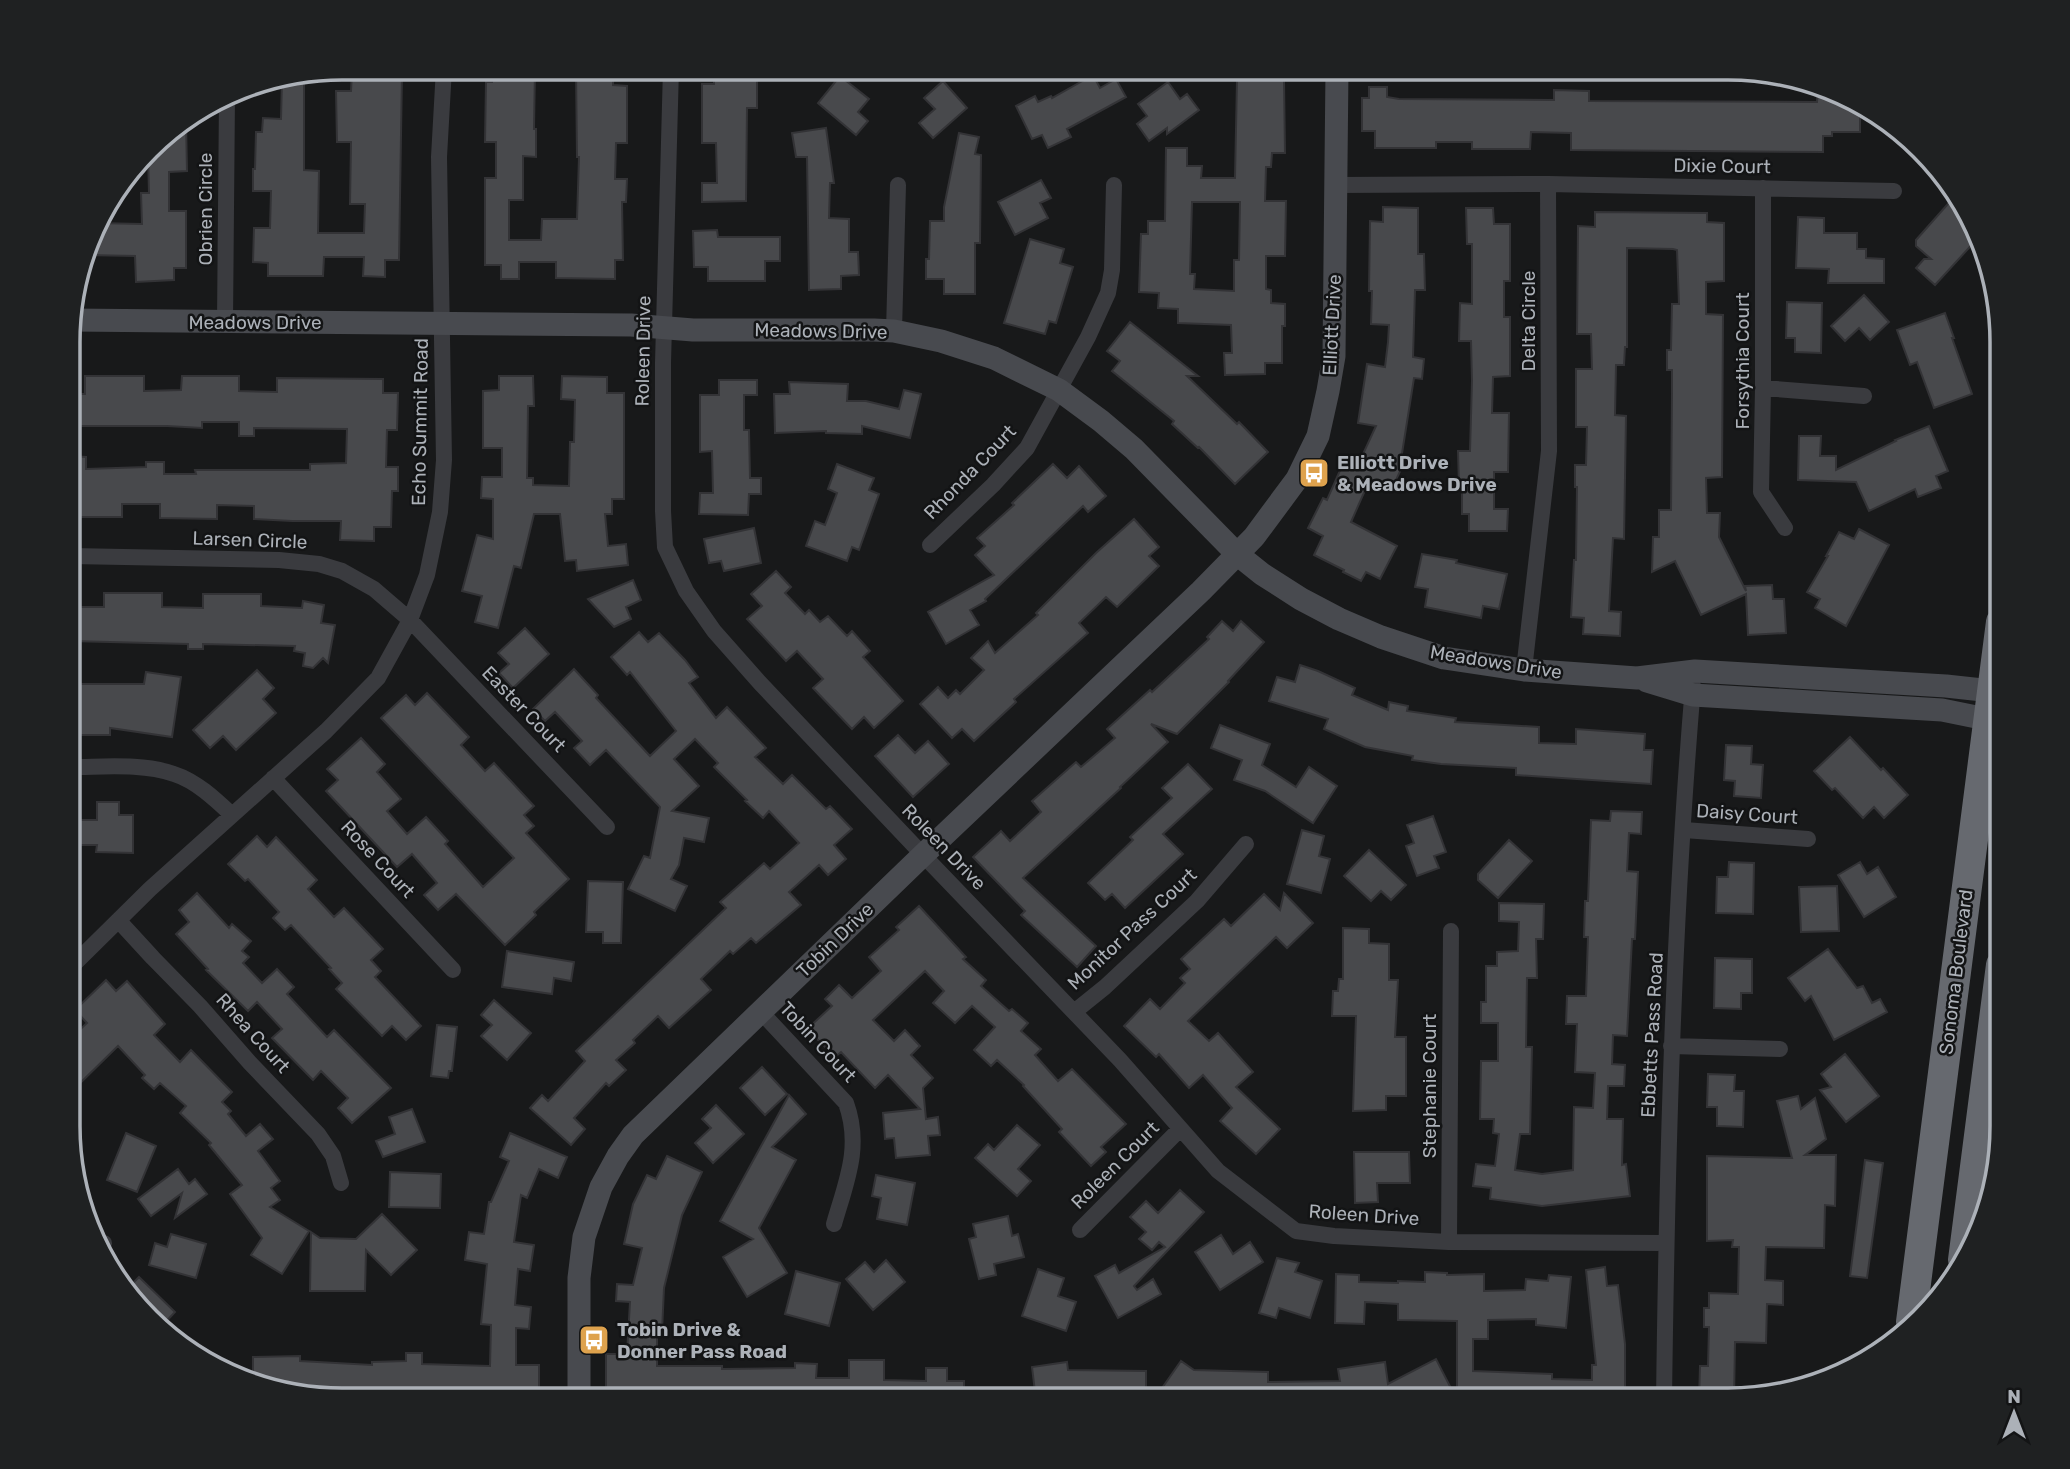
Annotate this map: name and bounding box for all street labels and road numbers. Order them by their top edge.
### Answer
street label: Obrien Circle [194,153,217,265]
street label: Dixie Court [1673,154,1771,178]
street label: Delta Circle [1517,271,1540,371]
street label: Elliott Drive [1318,274,1346,376]
street label: Forsythia Court [1731,292,1754,430]
street label: Roleen Drive [631,295,655,407]
street label: Meadows Drive [188,311,322,334]
street label: Meadows Drive [754,318,888,344]
street label: Echo Summit Road [407,338,433,506]
street label: Rhonda Court [919,420,1021,524]
street label: Larsen Circle [192,527,308,553]
street label: Meadows Drive [1428,640,1564,684]
street label: Easter Court [477,661,571,757]
street label: Roleen Drive [897,799,991,895]
street label: Daisy Court [1695,799,1799,829]
street label: Rose Court [336,815,420,903]
street label: Monitor Pass Court [1063,863,1202,995]
street label: Sonoma Boulevard [1934,888,1978,1056]
street label: Tobin Drive [792,898,878,982]
street label: Ebbetts Pass Road [1636,952,1668,1118]
street label: Rhea Court [211,988,295,1078]
street label: Tobin Court [775,997,862,1087]
street label: Stephanie Court [1418,1013,1441,1158]
street label: Roleen Court [1066,1116,1164,1214]
street label: Roleen Drive [1308,1200,1420,1230]

